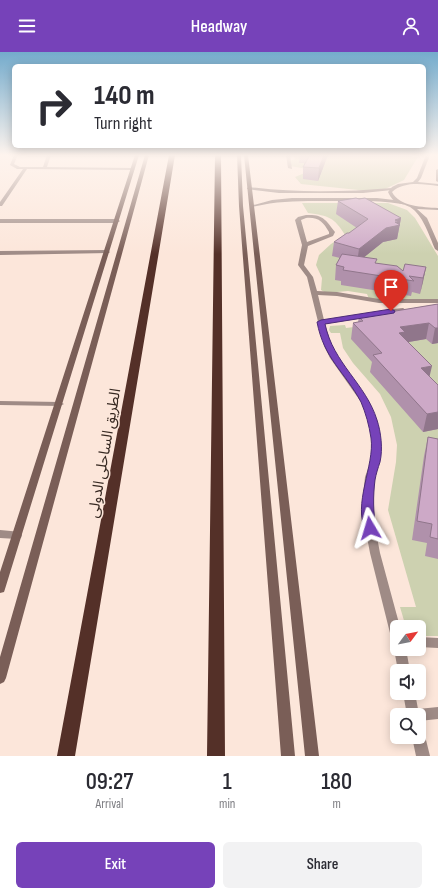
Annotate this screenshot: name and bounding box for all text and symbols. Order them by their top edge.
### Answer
icon: menu [16,15,38,37]
icon: person [400,15,422,37]
text: Headway [191,16,247,37]
text: 140 m [94,79,155,112]
icon: right [28,80,80,132]
text: Turn right [94,113,152,134]
pin [374,270,408,311]
icon: arrive [380,276,402,298]
street label: الطريق الساحلى الدولى [84,387,125,519]
position arrow [349,507,391,549]
north arrow [390,620,426,656]
map controls [390,620,426,744]
button: sound [390,664,426,700]
button: search [390,708,426,744]
text: 09:27 [86,767,133,796]
text: 1 [223,767,232,796]
text: 180 [321,767,352,796]
text: Arrival [96,796,124,812]
text: min [219,796,235,812]
text: m [333,796,341,812]
button: Exit [16,842,215,888]
button: Share [223,842,422,888]

